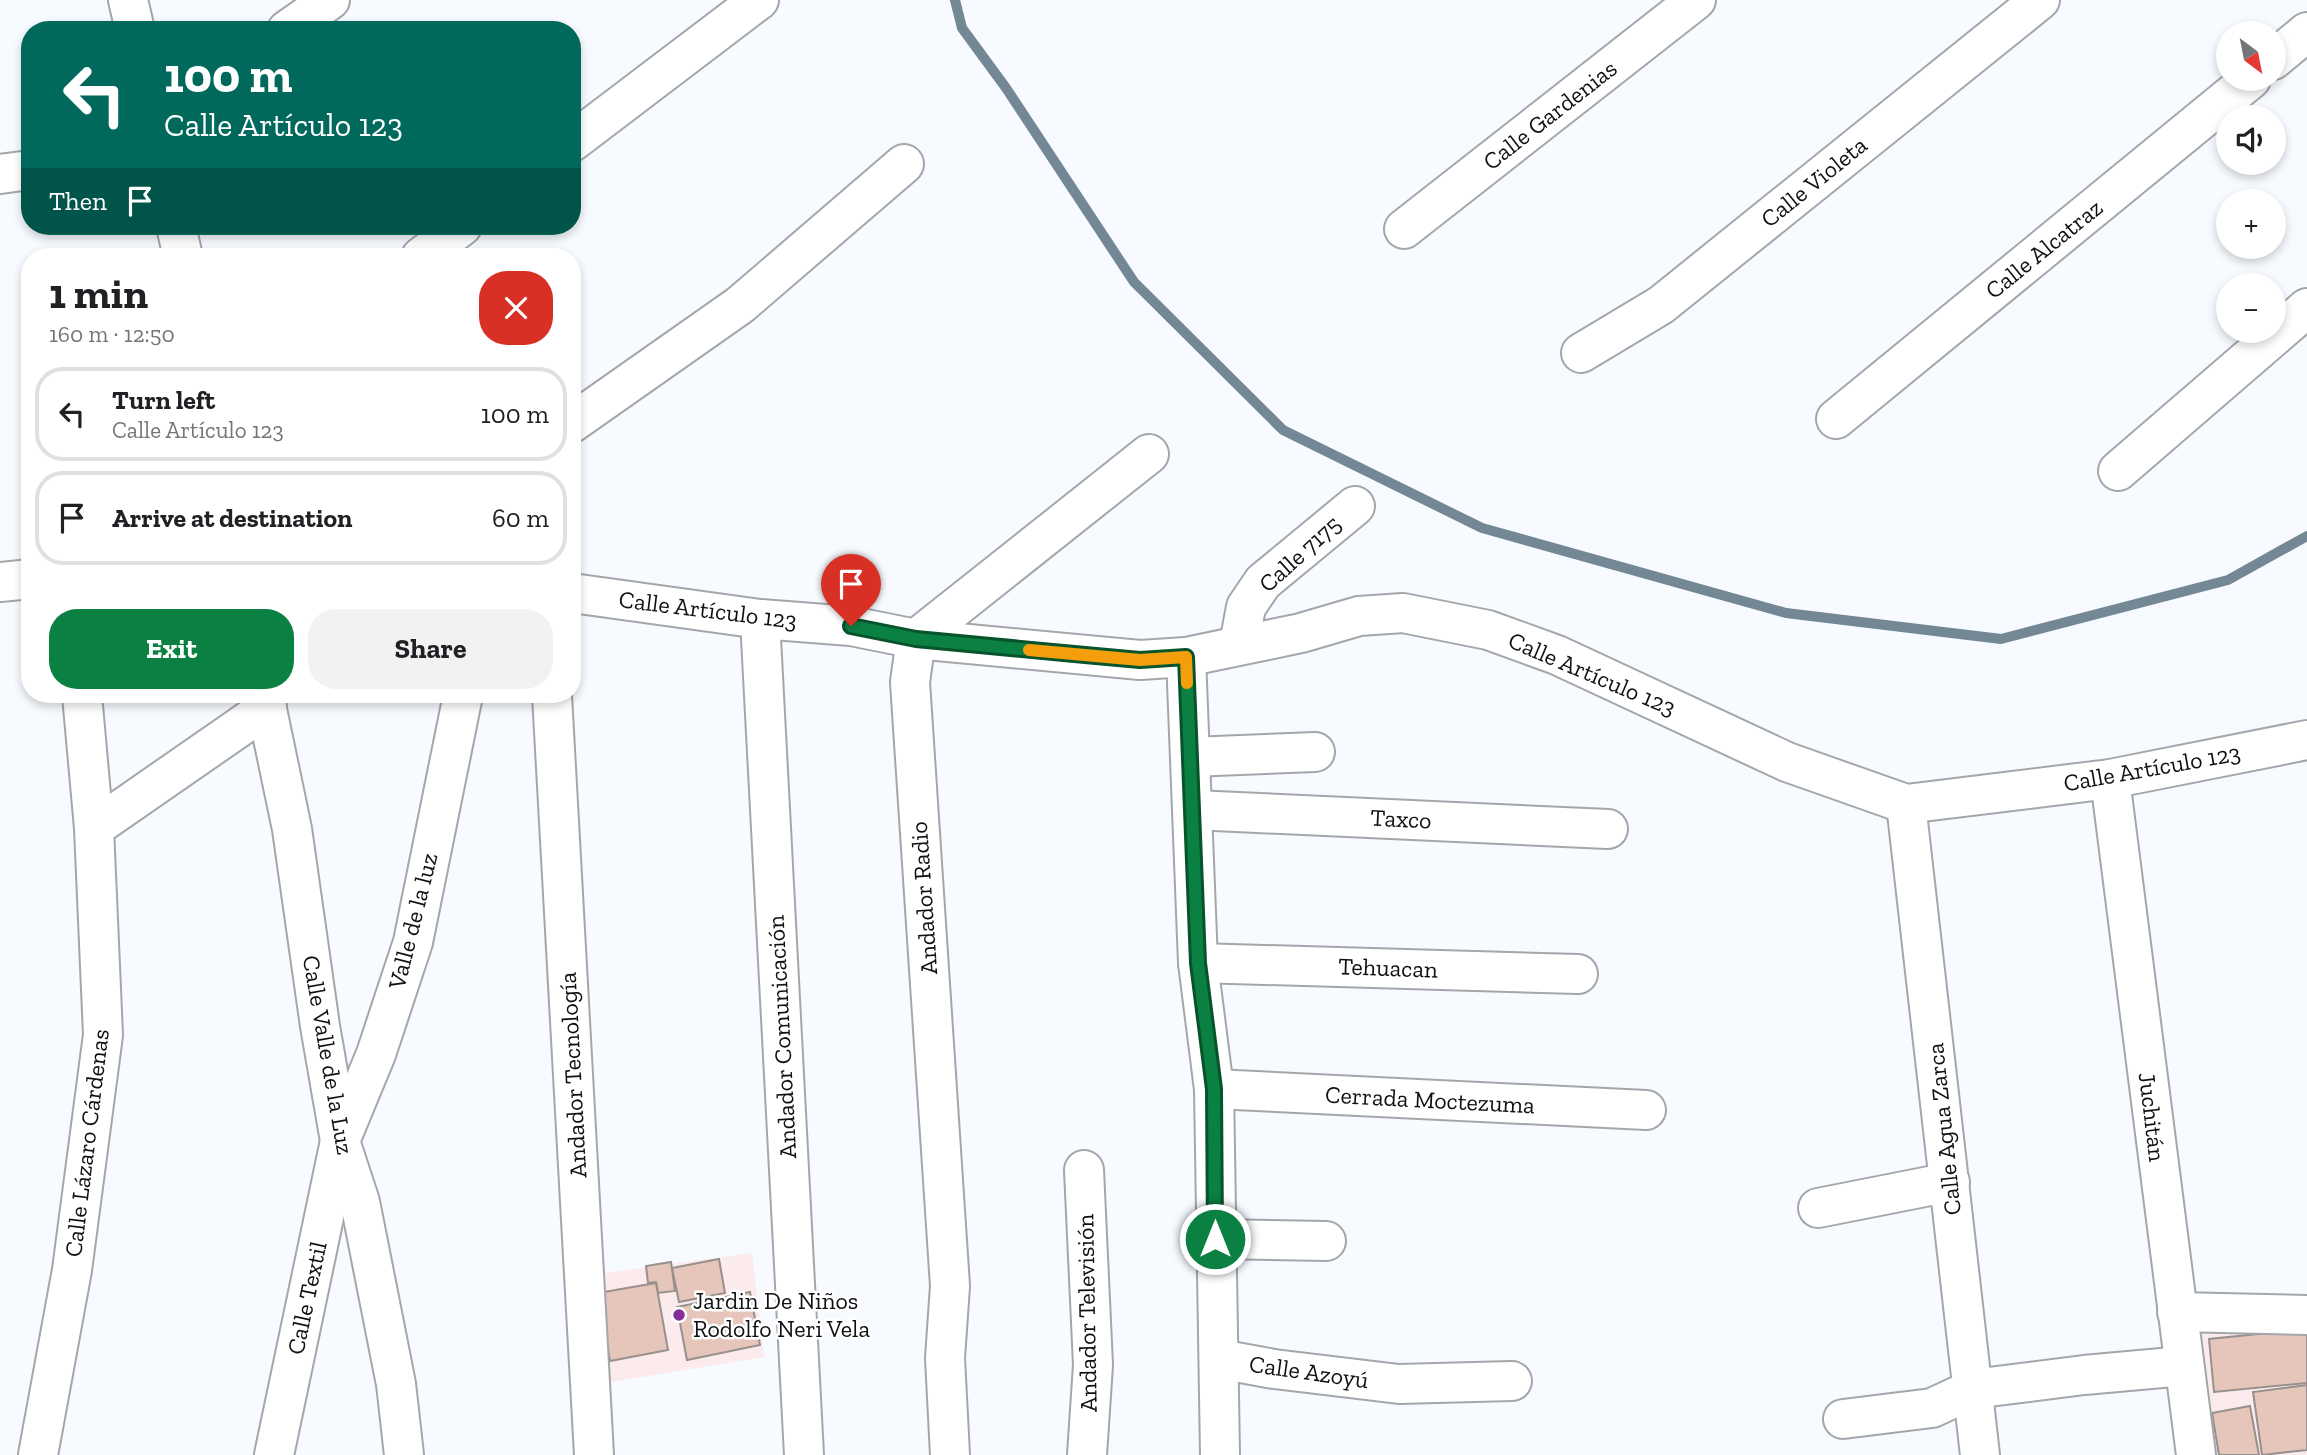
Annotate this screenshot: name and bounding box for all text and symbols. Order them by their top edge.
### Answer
north arrow [2216,21,2286,91]
map controls [2216,21,2286,343]
text: 100 m [164,46,292,105]
icon: left [49,49,140,140]
street label: Calle Gardenias [1477,53,1622,176]
button: sound [2216,105,2286,175]
text: Calle Artículo 123 [164,106,403,144]
street label: Calle Violeta [1755,130,1873,233]
icon: arrive [121,182,159,220]
text: Then [49,185,107,217]
button: + [2216,189,2286,259]
street label: Calle Alcatraz [1979,193,2108,305]
text: 1 min [49,268,148,319]
button: close [479,271,553,345]
button: − [2216,273,2286,343]
text: 160 m · 12:50 [49,320,175,348]
text: Turn left [112,384,215,416]
icon: left [53,395,91,433]
text: 100 m [481,398,549,430]
text: Calle Artículo 123 [112,416,284,444]
icon: arrive [53,499,91,537]
text: Arrive at destination [112,502,352,534]
text: 60 m [492,502,549,534]
street label: Calle 7175 [1253,509,1347,598]
pin [821,554,881,626]
icon: arrive [832,565,870,603]
street label: Calle Artículo 123 [617,584,799,635]
button: Exit [49,609,294,689]
button: Share [308,609,553,689]
street label: Calle Artículo 123 [1504,625,1680,722]
street label: Calle Artículo 123 [2061,738,2243,797]
street label: Taxco [1370,802,1432,835]
street label: Andador Radio [904,821,943,976]
street label: Valle de la luz [381,850,443,993]
street label: Andador Comunicación [761,914,802,1159]
street label: Tehuacan [1338,951,1439,984]
street label: Calle Valle de la Luz [297,953,360,1157]
street label: Andador Tecnología [553,971,592,1179]
street label: Calle Lázaro Cárdenas [58,1027,115,1259]
street label: Calle Agua Zarca [1920,1041,1967,1217]
street label: Juchitán [2133,1071,2172,1163]
street label: Cerrada Moctezuma [1324,1080,1536,1119]
position arrow [1178,1202,1252,1276]
street label: Andador Televisión [1070,1213,1103,1412]
street label: Calle Textil [280,1239,333,1357]
place label: Jardin De Niños Rodolfo Neri Vela [693,1286,870,1343]
marker: Jardin De Niños Rodolfo Neri Vela [671,1307,687,1323]
street label: Calle Azoyú [1248,1349,1371,1394]

